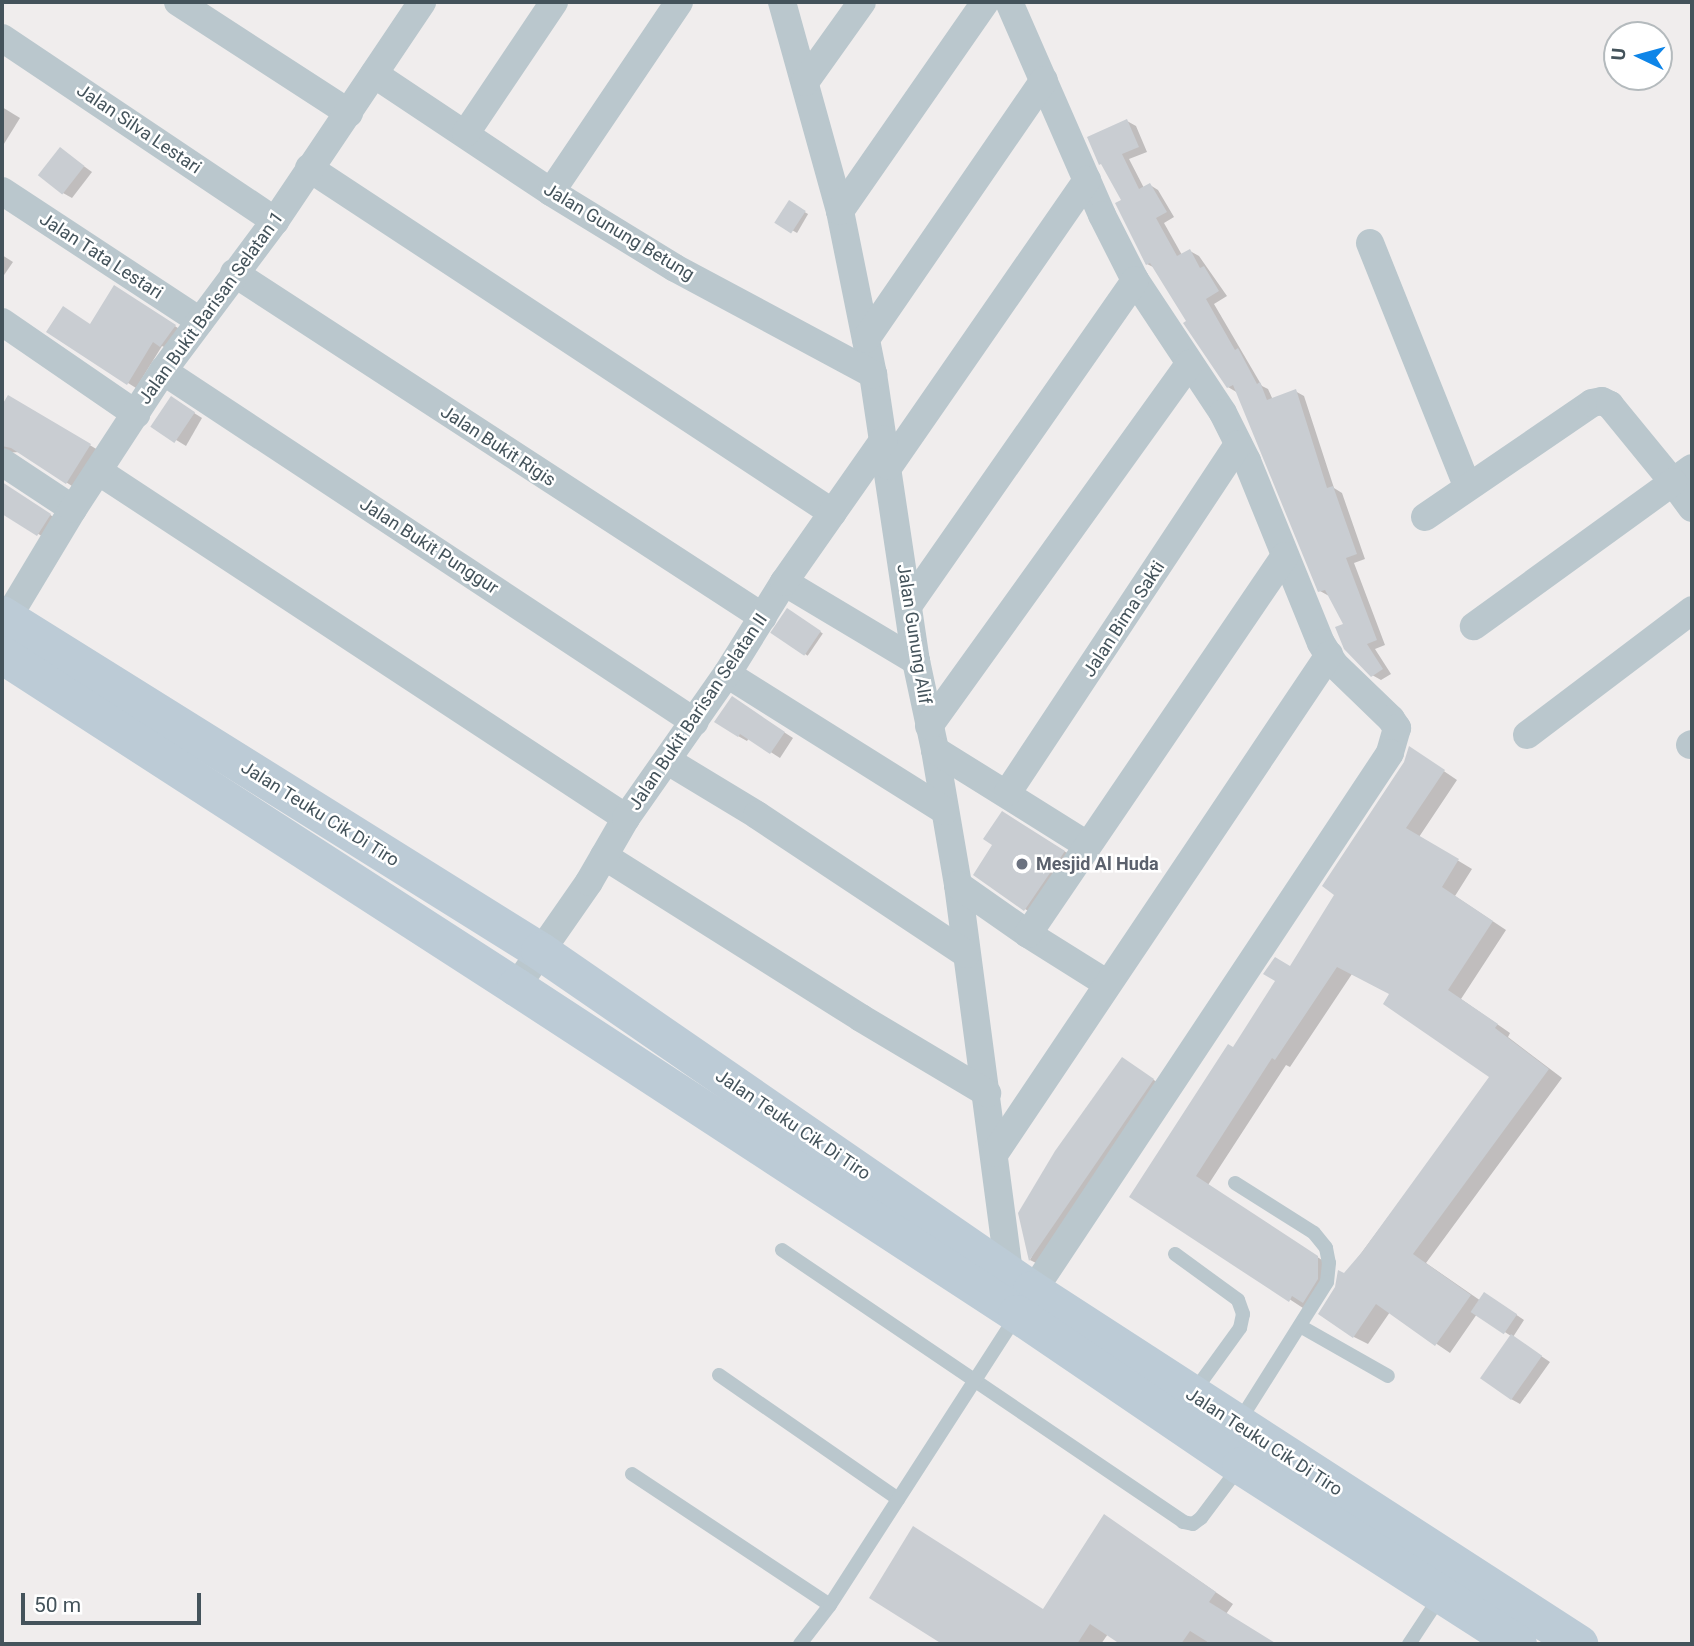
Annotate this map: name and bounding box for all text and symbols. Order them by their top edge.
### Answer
north arrow [1603,21,1673,91]
text: U [1607,47,1631,62]
street label: Jalan Silva Lestari [73,79,205,179]
street label: Jalan Gunung Betung [540,179,698,285]
street label: Jalan Bukit Barisan Selatan 1 [134,207,288,409]
street label: Jalan Tata Lestari [35,208,167,304]
street label: Jalan Bukit Rigis [437,401,559,491]
street label: Jalan Bukit Punggur [356,493,502,599]
street label: Jalan Bima Sakti [1079,557,1169,681]
street label: Jalan Gunung Alif [892,562,936,706]
street label: Jalan Bukit Barisan Selatan II [624,610,772,814]
street label: Jalan Teuku Cik Di Tiro [237,756,403,872]
place label: Mesjid Al Huda [1036,853,1159,875]
marker: Mesjid Al Huda [1014,856,1030,872]
street label: Jalan Teuku Cik Di Tiro [711,1065,875,1185]
street label: Jalan Teuku Cik Di Tiro [1181,1383,1347,1501]
scale bar [24,1580,205,1624]
text: 50 m [34,1593,81,1617]

